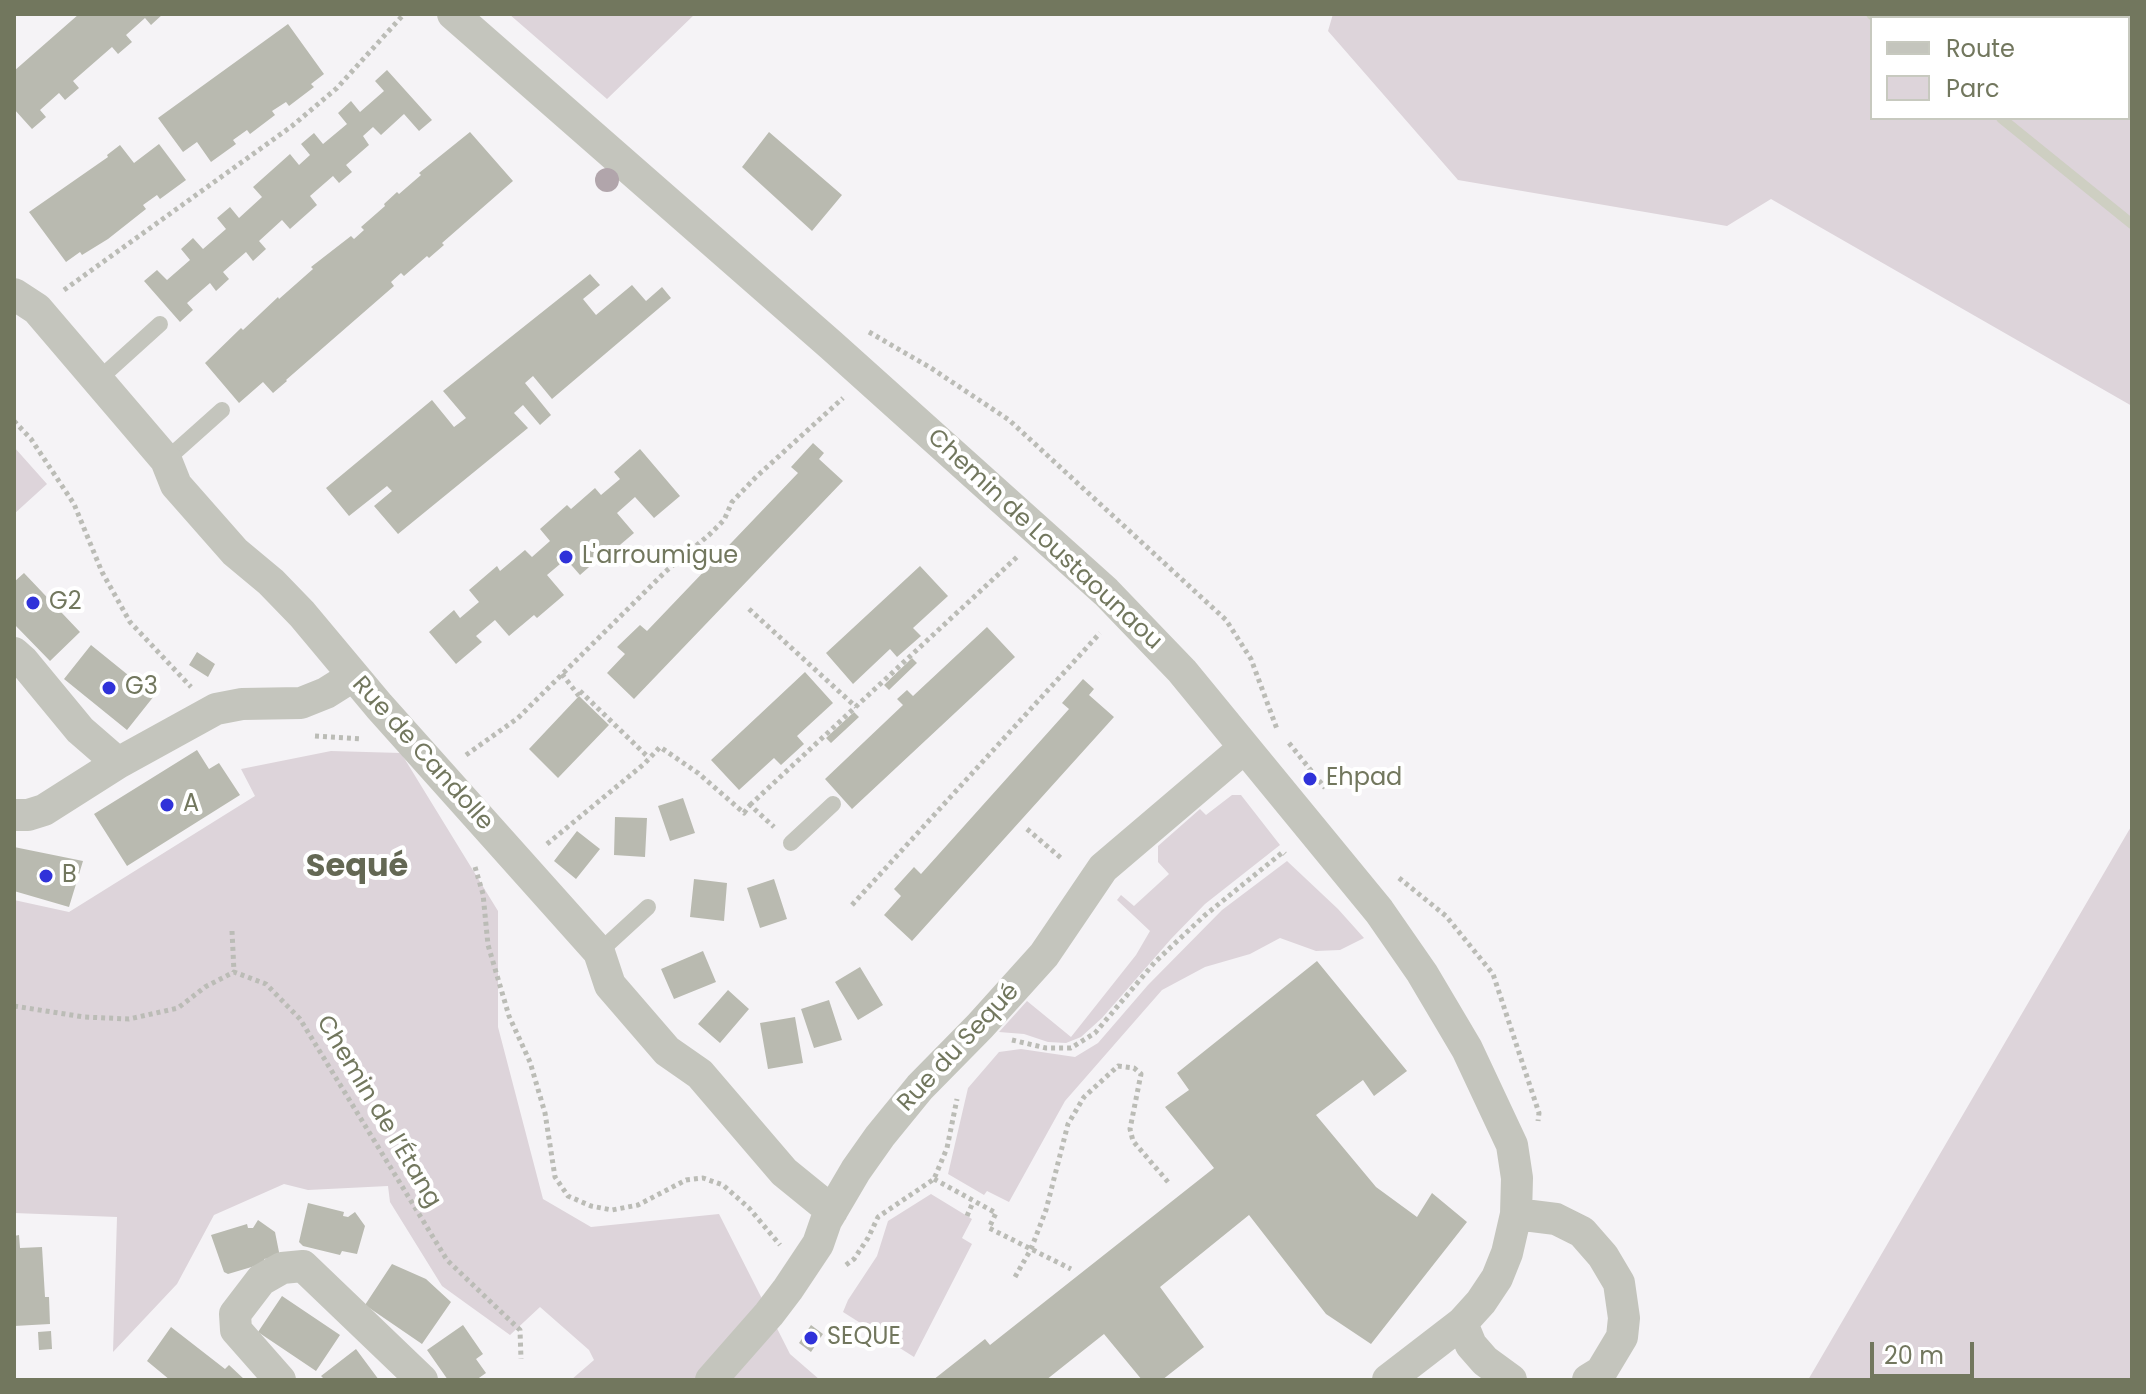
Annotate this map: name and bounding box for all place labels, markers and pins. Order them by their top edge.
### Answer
place label: L'arroumigue [582,543,738,571]
marker: L'arroumigue [557,548,575,566]
place label: G2 [49,589,81,617]
marker: G2 [24,594,42,612]
place label: G3 [125,674,158,702]
marker: G3 [100,679,118,697]
place label: Ehpad [1326,765,1402,793]
marker: Ehpad [1301,770,1319,788]
place label: A [183,791,199,819]
marker: A [158,796,176,814]
place label: B [62,862,77,890]
marker: B [37,867,55,885]
place label: SEQUE [827,1324,901,1352]
marker: SEQUE [802,1329,820,1347]

